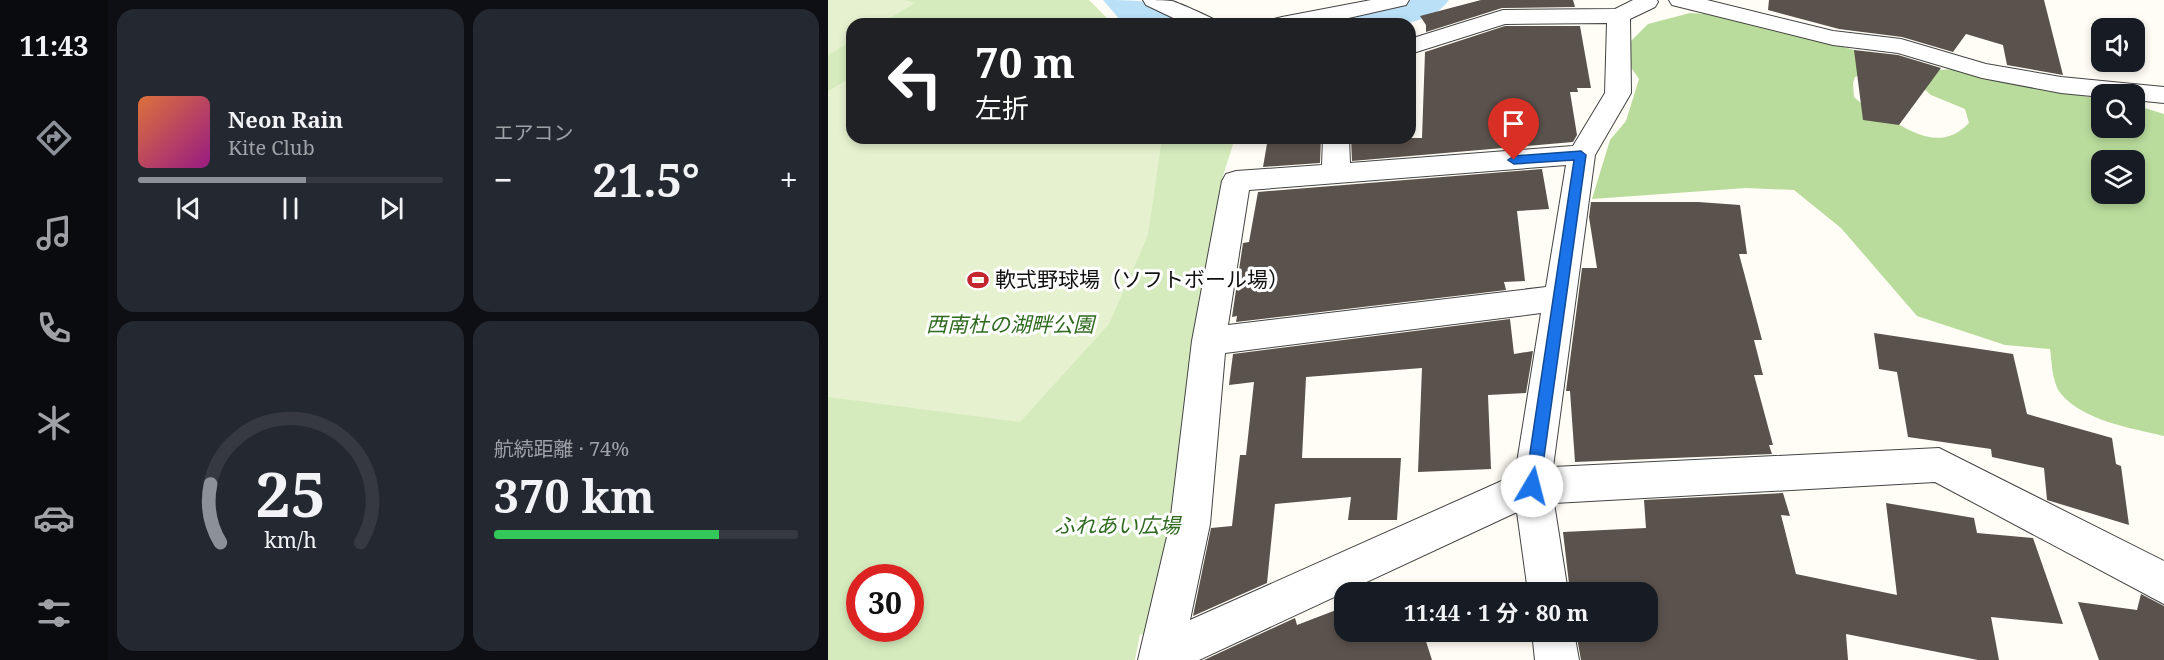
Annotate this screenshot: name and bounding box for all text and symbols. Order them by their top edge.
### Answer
map controls [2091,18,2145,204]
button: sound [2091,18,2145,72]
text: 11:43 [19,27,89,64]
text: 70 m [975,33,1075,90]
icon: left [876,42,954,120]
button: search [2091,84,2145,138]
text: 左折 [975,89,1029,126]
pin [1488,98,1539,160]
text: Neon Rain [228,104,343,134]
icon: arrive [1497,107,1530,140]
icon: directions [33,117,75,159]
text: エアコン [494,119,574,146]
text: Kite Club [228,134,315,161]
text: 21.5° [592,149,700,210]
button: layers [2091,150,2145,204]
text: − [494,157,513,202]
text: + [780,157,798,202]
icon: previous [172,192,205,225]
icon: pause [274,192,307,225]
icon: next [375,192,408,225]
icon: music [33,212,75,254]
place label: 軟式野球場（ソフトボール場） [995,265,1289,293]
sports icon: 軟式野球場（ソフトボール場） [966,268,990,292]
icon: phone [33,307,75,349]
park label: 西南杜の湖畔公園 [926,310,1097,338]
icon: climate [33,402,75,444]
text: 航続距離 · 74% [494,435,629,462]
text: 25 [255,450,326,535]
position arrow [1500,454,1564,518]
text: 370 km [494,465,655,526]
icon: car [33,497,75,539]
park label: ふれあい広場 [1054,511,1182,539]
text: km/h [264,525,317,554]
speed limit sign: 30 [846,564,924,642]
icon: filters [33,592,75,634]
text: 11:44 · 1 分 · 80 m [1404,597,1588,627]

